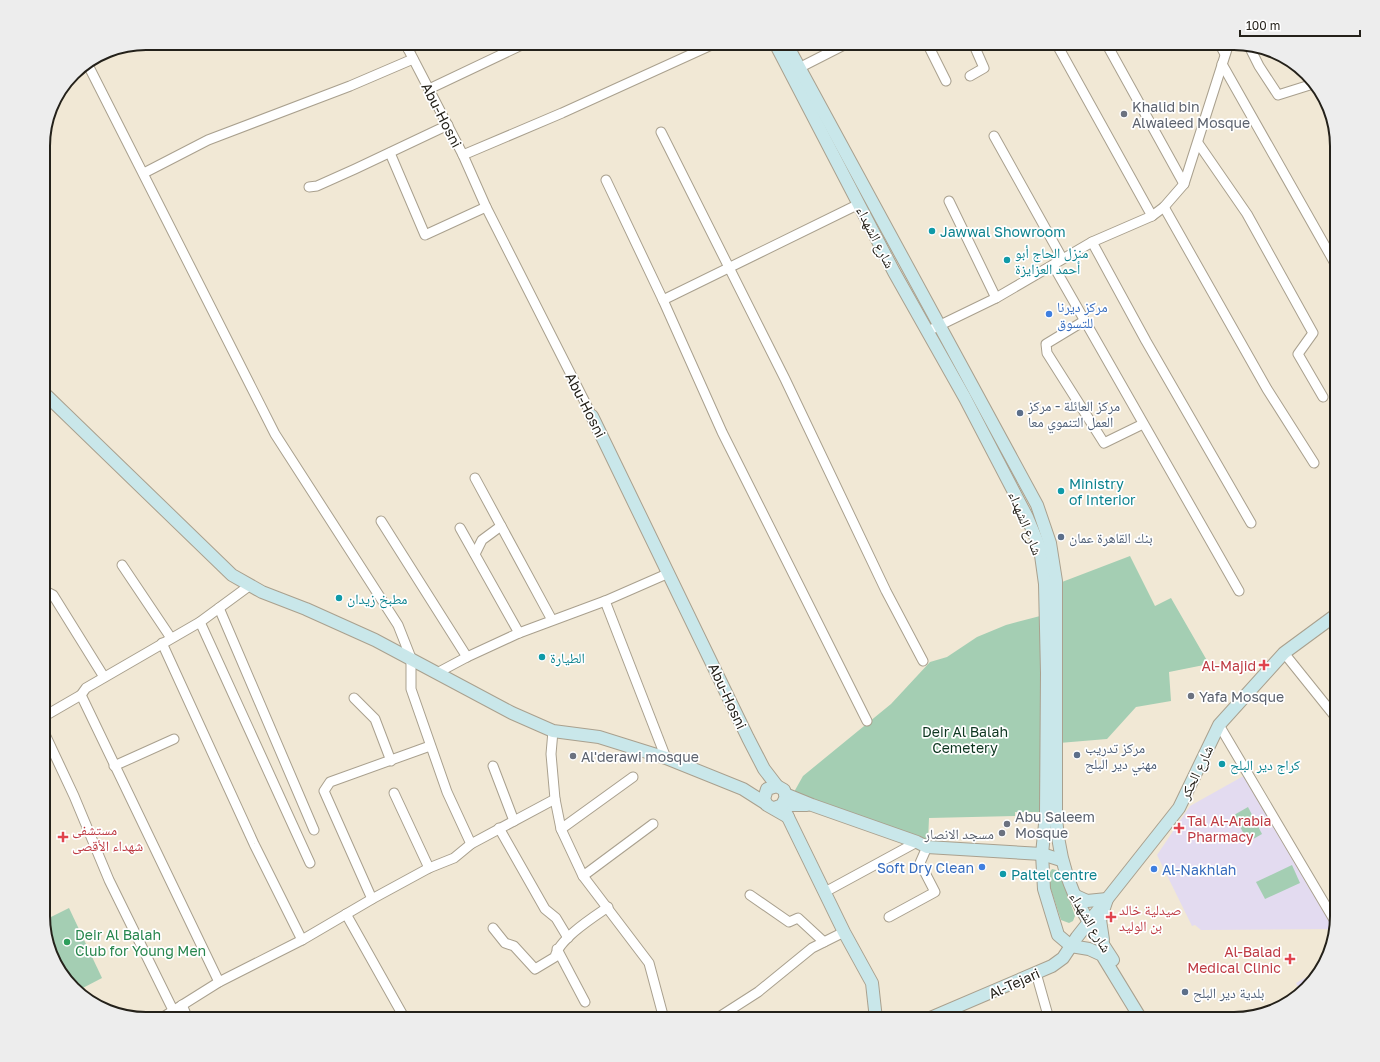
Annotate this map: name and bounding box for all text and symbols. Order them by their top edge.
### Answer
scale bar [1240,12,1360,38]
text: 100 m [1246,18,1280,33]
street label: Abu-Hosni [418,80,466,150]
place label: Khalid bin Alwaleed Mosque [1132,98,1250,131]
marker: Khalid bin Alwaleed Mosque [1119,109,1129,119]
street label: شارع الشهداء [851,203,899,272]
place label: Jawwal Showroom [940,223,1066,240]
marker: Jawwal Showroom [927,226,937,236]
place label: منزل الحاج أبو أحمد العزايزة [1015,244,1088,278]
marker: منزل الحاج أبو أحمد العزايزة [1002,255,1012,265]
place label: مركز ديرنا للتسوق [1057,298,1108,332]
marker: مركز ديرنا للتسوق [1044,309,1054,319]
street label: Abu-Hosni [562,370,610,440]
place label: مركز العائلة - مركز العمل التنموي معا [1027,397,1120,433]
marker: مركز العائلة - مركز العمل التنموي معا [1015,408,1025,418]
place label: Ministry of Interior [1069,475,1136,508]
marker: Ministry of Interior [1056,486,1066,496]
street label: شارع الشهداء [1004,489,1046,558]
place label: بنك القاهرة عمان [1069,529,1153,547]
marker: بنك القاهرة عمان [1056,532,1066,542]
place label: مطبخ زيدان [347,590,407,609]
marker: مطبخ زيدان [334,593,344,603]
place label: الطيارة [550,649,585,667]
marker: الطيارة [537,652,547,662]
place label: Al-Majid [1202,657,1256,674]
street label: Abu-Hosni [705,660,751,732]
marker: Al-Majid [1259,660,1269,670]
place label: Yafa Mosque [1199,688,1284,705]
marker: Yafa Mosque [1186,691,1196,701]
park label: Deir Al Balah Cemetery [922,723,1008,756]
place label: مركز تدريب مهني دير البلح [1085,739,1157,775]
street label: شارع الحكر [1175,742,1218,803]
place label: Al'derawi mosque [581,748,699,765]
marker: مركز تدريب مهني دير البلح [1072,750,1082,760]
marker: Al'derawi mosque [568,751,578,761]
place label: كراج دير البلح [1230,756,1300,775]
marker: كراج دير البلح [1217,759,1227,769]
place label: Abu Saleem Mosque [1015,808,1095,841]
place label: Tal Al-Arabia Pharmacy [1187,812,1272,845]
marker: Abu Saleem Mosque [1002,819,1012,829]
place label: مستشفى شهداء الأقصى [72,821,143,855]
marker: Tal Al-Arabia Pharmacy [1174,823,1184,833]
place label: مسجد الانصار [924,825,994,843]
marker: مسجد الانصار [997,828,1007,838]
marker: مستشفى شهداء الأقصى [57,831,69,843]
place label: Soft Dry Clean [877,859,974,876]
place label: Al-Nakhlah [1162,861,1236,878]
marker: Soft Dry Clean [977,862,987,872]
marker: Al-Nakhlah [1149,864,1159,874]
place label: Paltel centre [1011,866,1097,883]
marker: Paltel centre [998,869,1008,879]
street label: شارع الشهداء [1065,889,1116,956]
place label: صيدلية خالد بن الوليد [1119,901,1182,935]
marker: صيدلية خالد بن الوليد [1106,912,1116,922]
place label: Deir Al Balah Club for Young Men [75,926,206,959]
marker: Deir Al Balah Club for Young Men [62,937,72,947]
place label: Al-Balad Medical Clinic [1187,943,1281,976]
marker: Al-Balad Medical Clinic [1284,953,1296,965]
street label: Al-Tejari [986,964,1042,1002]
place label: بلدية دير البلح [1193,984,1265,1003]
marker: بلدية دير البلح [1180,987,1190,997]

